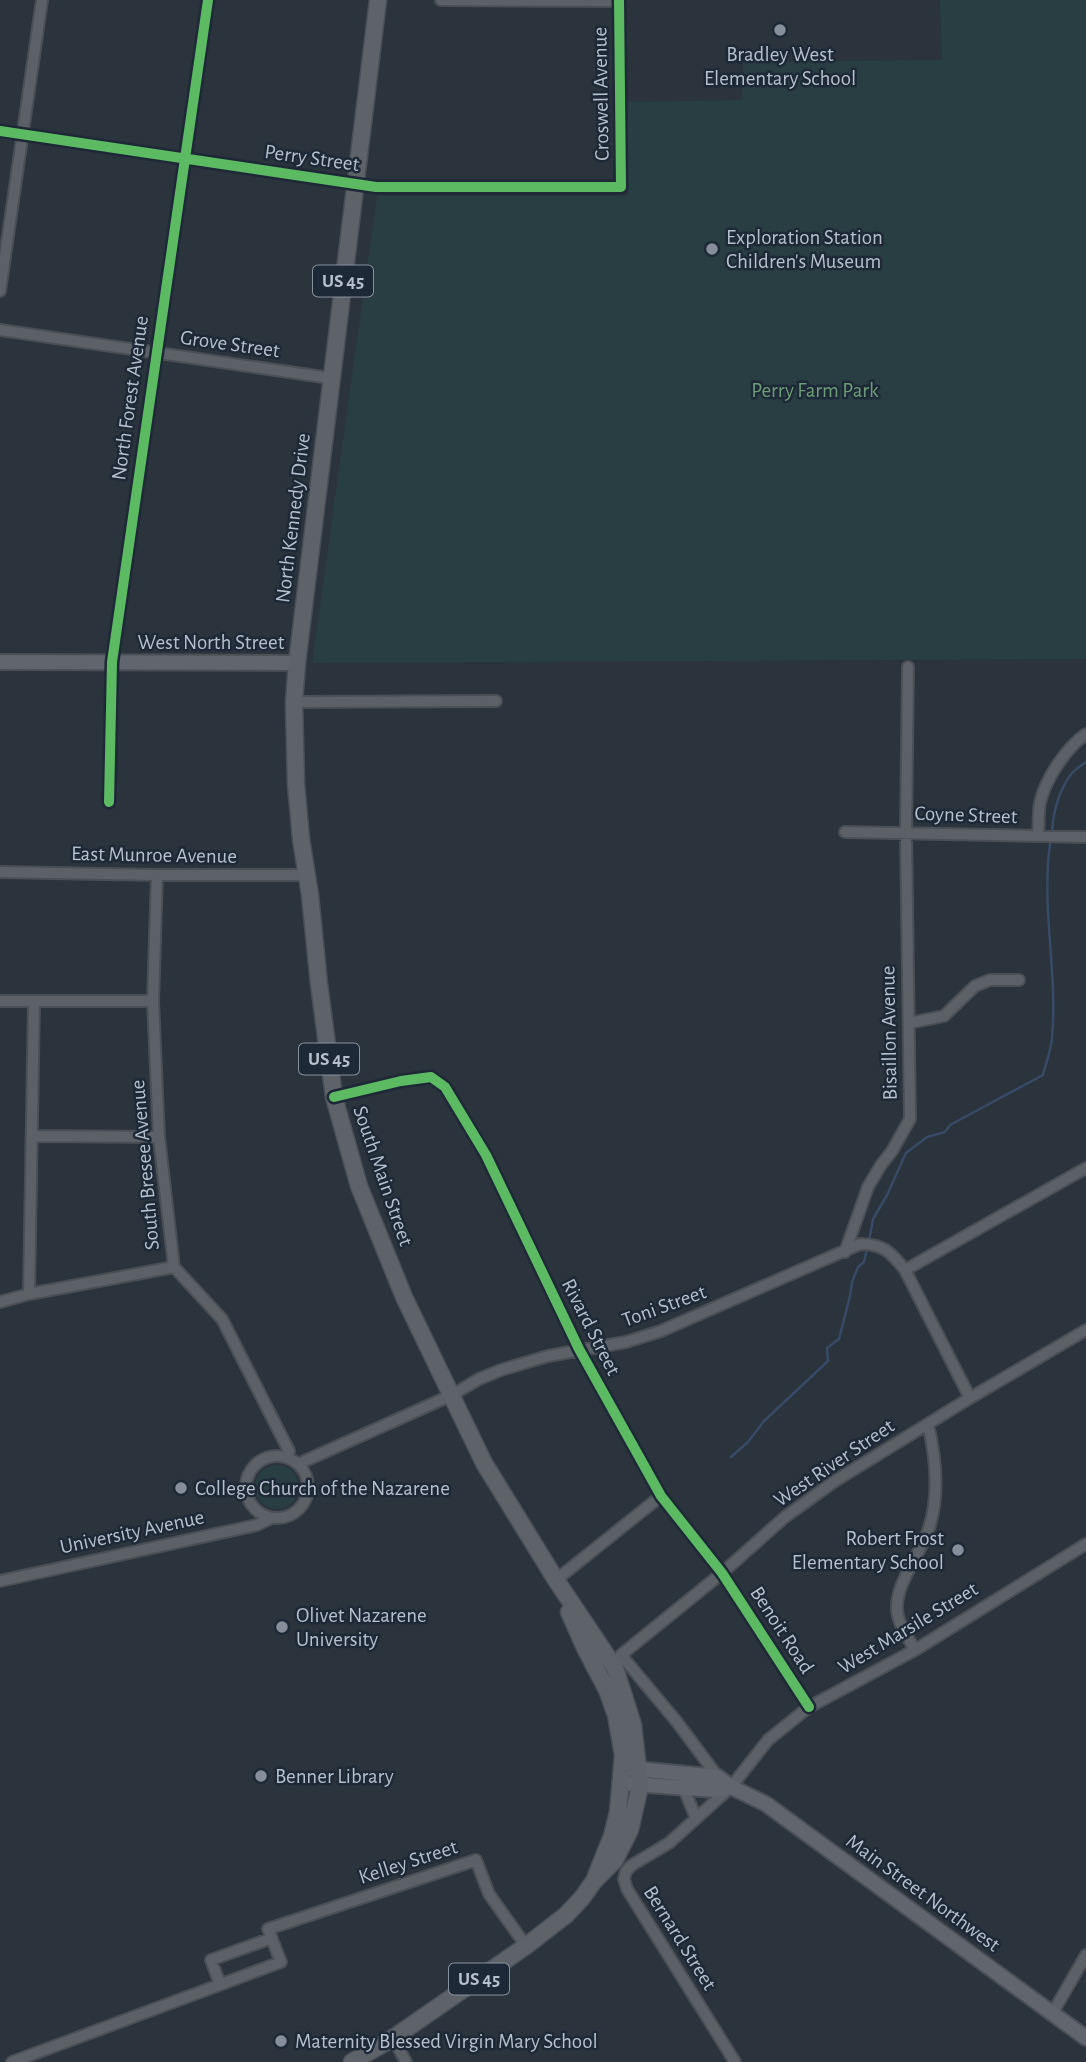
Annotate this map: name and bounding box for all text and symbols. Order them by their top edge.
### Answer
marker: Bradley West Elementary School [772,22,788,38]
street label: Croswell Avenue [589,27,613,161]
place label: Bradley West Elementary School [704,44,856,89]
street label: Perry Street [263,141,361,175]
place label: Exploration Station Children's Museum [726,227,883,272]
marker: Exploration Station Children's Museum [704,241,720,257]
road number: US 45 [313,266,373,296]
street label: North Forest Avenue [108,314,152,482]
street label: Grove Street [179,327,281,361]
park label: Perry Farm Park [751,380,879,401]
street label: North Kennedy Drive [272,432,314,604]
street label: West North Street [138,632,285,653]
street label: Coyne Street [914,803,1018,827]
street label: East Munroe Avenue [71,843,237,867]
street label: Bisaillon Avenue [877,965,901,1101]
road number: US 45 [299,1044,359,1074]
street label: South Bresee Avenue [127,1079,163,1251]
street label: South Main Street [349,1103,417,1249]
street label: Rivard Street [558,1275,624,1379]
street label: Toni Street [619,1281,709,1331]
street label: West River Street [770,1415,898,1511]
place label: College Church of the Nazarene [195,1478,450,1499]
marker: College Church of the Nazarene [173,1480,189,1496]
street label: University Avenue [58,1506,206,1558]
place label: Robert Frost Elementary School [792,1528,944,1573]
marker: Robert Frost Elementary School [950,1542,966,1558]
street label: West Marsile Street [835,1578,982,1678]
street label: Benoit Road [746,1583,818,1677]
place label: Olivet Nazarene University [296,1605,427,1650]
marker: Olivet Nazarene University [274,1619,290,1635]
place label: Benner Library [275,1766,394,1787]
marker: Benner Library [253,1768,269,1784]
street label: Main Street Northwest [842,1830,1004,1956]
street label: Kelley Street [356,1836,460,1888]
street label: Bernard Street [640,1882,720,1994]
road number: US 45 [449,1964,509,1994]
place label: Maternity Blessed Virgin Mary School [295,2031,598,2052]
marker: Maternity Blessed Virgin Mary School [273,2033,289,2049]

